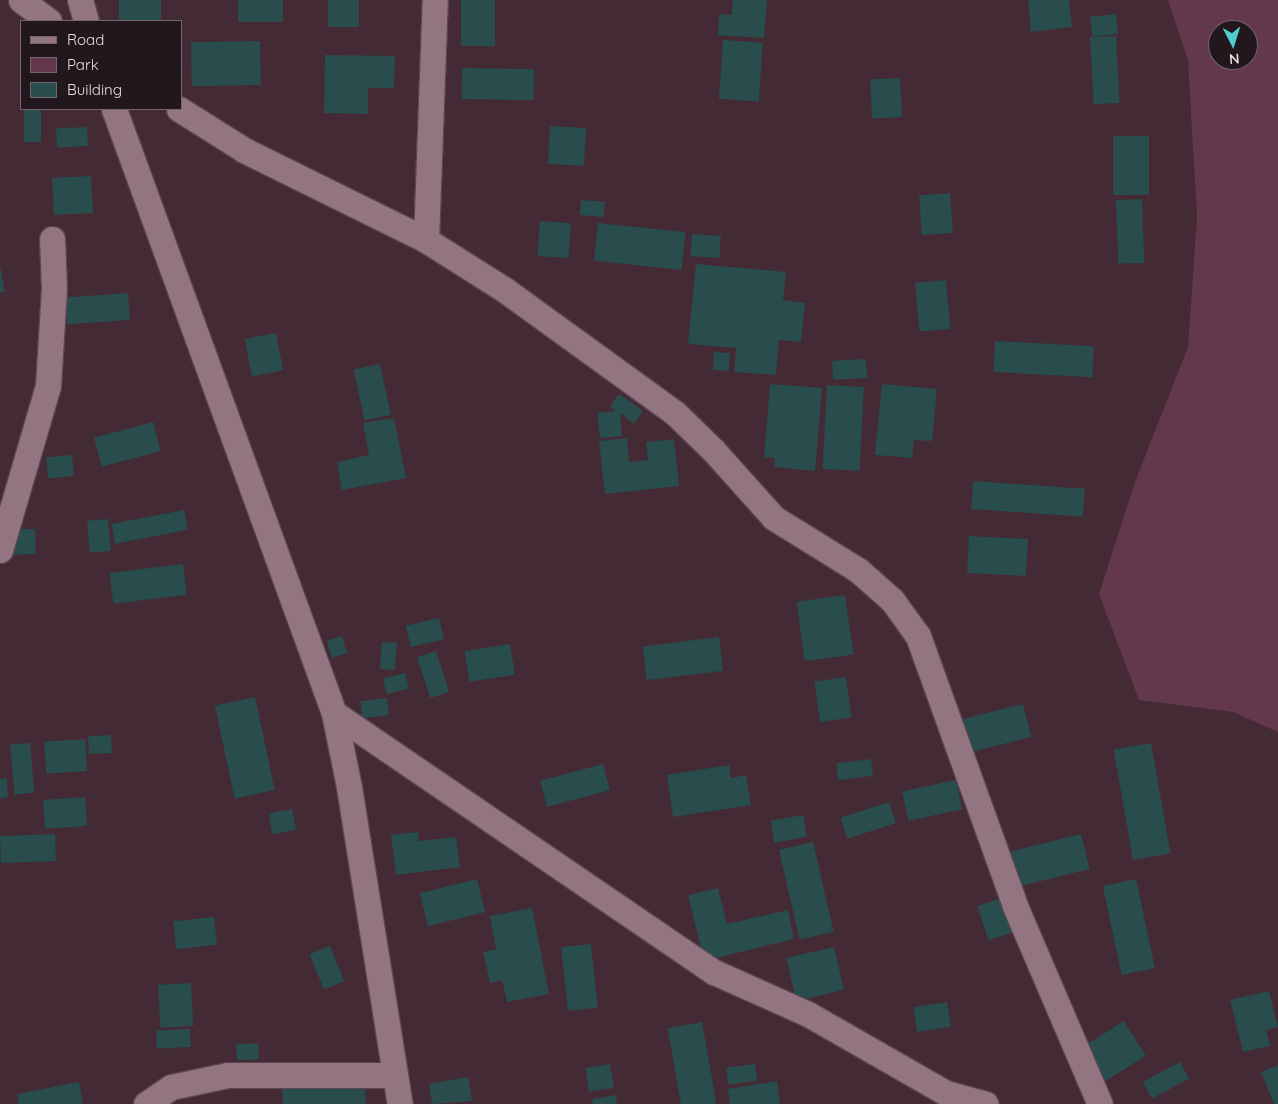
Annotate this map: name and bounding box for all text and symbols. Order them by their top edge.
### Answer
legend [20,20,182,110]
north arrow [1208,20,1258,70]
text: Road [67,30,104,49]
text: N [1228,50,1240,68]
text: Park [67,55,99,74]
text: Building [67,80,122,99]

